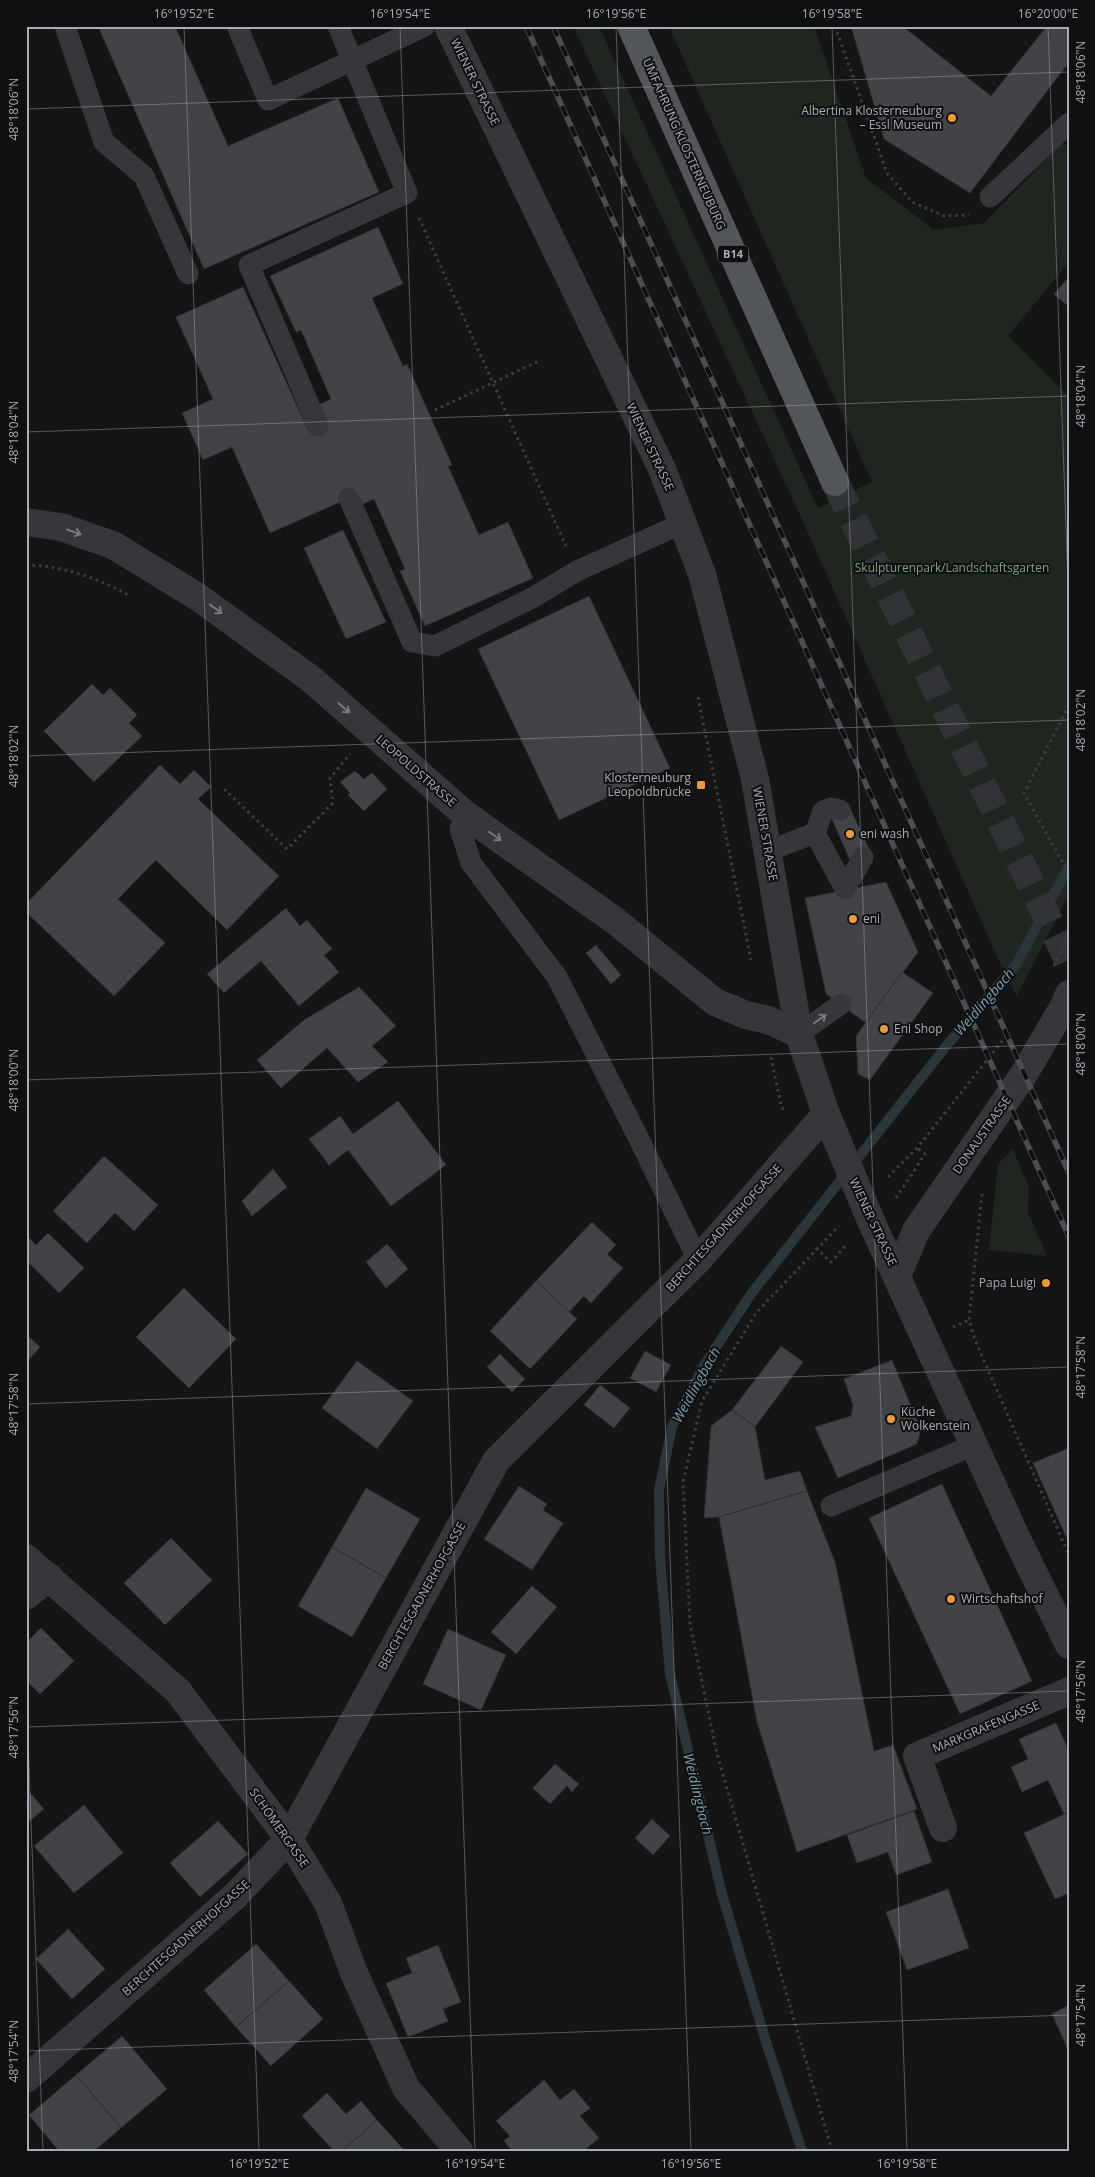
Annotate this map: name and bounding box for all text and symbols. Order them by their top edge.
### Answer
text: 16°19'52"E [154,5,214,22]
text: 16°19'54"E [370,5,430,22]
text: 16°19'56"E [586,5,646,22]
text: 16°19'58"E [802,5,862,22]
text: 16°20'00"E [1018,5,1078,22]
street label: WIENER STRASSE [447,35,504,128]
text: 48°18'06"N [1072,41,1089,103]
street label: UMFAHRUNG KLOSTERNEUBURG [639,55,730,232]
text: 48°18'06"N [5,78,22,140]
place label: Albertina Klosterneuburg – Essl Museum [801,102,942,133]
marker: Albertina Klosterneuburg – Essl Museum [946,112,958,124]
road number: B14 [718,245,748,262]
text: 48°18'04"N [1072,365,1089,427]
street label: WIENER STRASSE [623,400,678,494]
text: 48°18'04"N [5,401,22,463]
one-way arrow [66,527,82,537]
park label: Skulpturenpark/Landschaftsgarten [855,559,1049,576]
one-way arrow [209,604,223,614]
text: 48°18'02"N [1072,689,1089,751]
one-way arrow [338,703,351,714]
text: 48°18'02"N [5,725,22,787]
street label: LEOPOLDSTRASSE [372,731,460,810]
place label: Klosterneuburg Leopoldbrücke [604,769,691,800]
marker: Klosterneuburg Leopoldbrücke [695,779,707,791]
street label: WIENER STRASSE [749,785,782,882]
place label: eni wash [860,825,909,842]
marker: eni wash [844,828,856,840]
one-way arrow [488,831,502,841]
place label: eni [863,910,880,927]
marker: eni [847,913,859,925]
water label: Weidlingbach [949,964,1018,1039]
text: 48°18'00"N [1072,1013,1089,1075]
one-way arrow [813,1014,827,1024]
place label: Eni Shop [894,1020,943,1037]
marker: Eni Shop [878,1023,890,1035]
text: 48°18'00"N [5,1049,22,1111]
street label: DONAUSTRASSE [948,1092,1015,1177]
street label: BERCHTESGADNERHOFGASSE [662,1160,786,1295]
street label: WIENER STRASSE [846,1175,901,1269]
place label: Papa Luigi [979,1274,1036,1291]
marker: Papa Luigi [1040,1277,1052,1289]
text: 48°17'58"N [1072,1336,1089,1398]
water label: Weidlingbach [667,1344,724,1426]
text: 48°17'58"N [5,1373,22,1435]
place label: Küche Wolkenstein [901,1403,970,1434]
marker: Küche Wolkenstein [885,1413,897,1425]
street label: BERCHTESGADNERHOFGASSE [374,1519,469,1673]
place label: Wirtschaftshof [961,1590,1043,1607]
marker: Wirtschaftshof [945,1593,957,1605]
text: 48°17'56"N [1072,1660,1089,1722]
text: 48°17'56"N [5,1696,22,1758]
street label: MARKGRAFENGASSE [930,1696,1042,1757]
water label: Weidlingbach [679,1751,718,1837]
street label: SCHÖMERGASSE [246,1785,313,1871]
street label: BERCHTESGADNERHOFGASSE [118,1876,253,2000]
text: 48°17'54"N [1072,1984,1089,2046]
text: 48°17'54"N [5,2020,22,2082]
text: 16°19'52"E [229,2155,289,2172]
text: 16°19'54"E [445,2155,505,2172]
text: 16°19'56"E [661,2155,721,2172]
text: 16°19'58"E [877,2155,937,2172]

